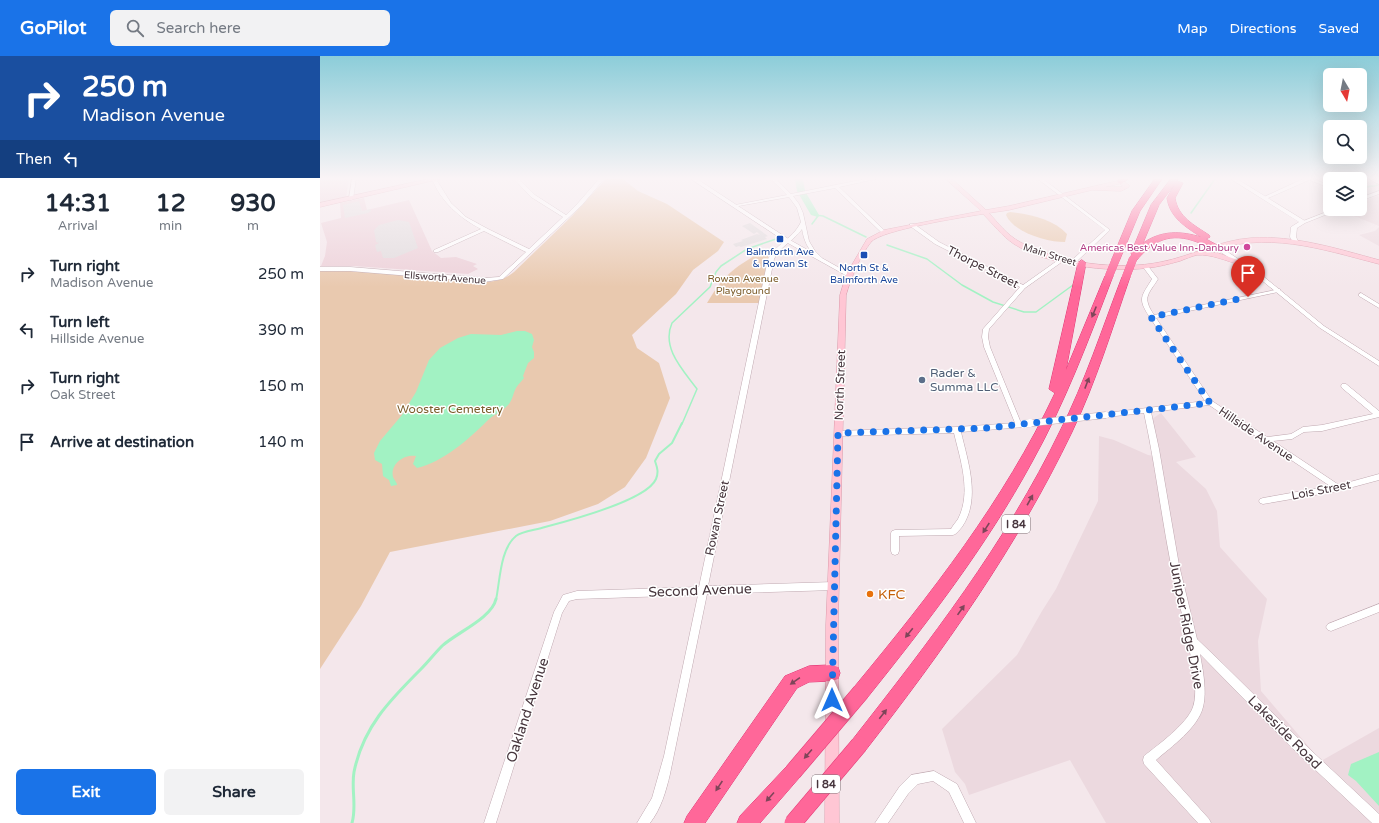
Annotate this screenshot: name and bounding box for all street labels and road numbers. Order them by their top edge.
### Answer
street label: Main Street [1022,241,1078,269]
street label: Thorpe Street [945,243,1021,291]
street label: Ellsworth Avenue [404,269,487,287]
street label: North Street [832,349,848,421]
street label: Hillside Avenue [1216,404,1296,464]
street label: Lois Street [1290,477,1352,503]
street label: Rowan Street [702,479,732,557]
road number: I 84 [1002,515,1030,533]
street label: Juniper Ridge Drive [1166,560,1207,691]
street label: Second Avenue [648,580,752,601]
street label: Oakland Avenue [503,656,552,765]
street label: Lakeside Road [1244,692,1325,773]
road number: I 84 [812,775,840,793]

